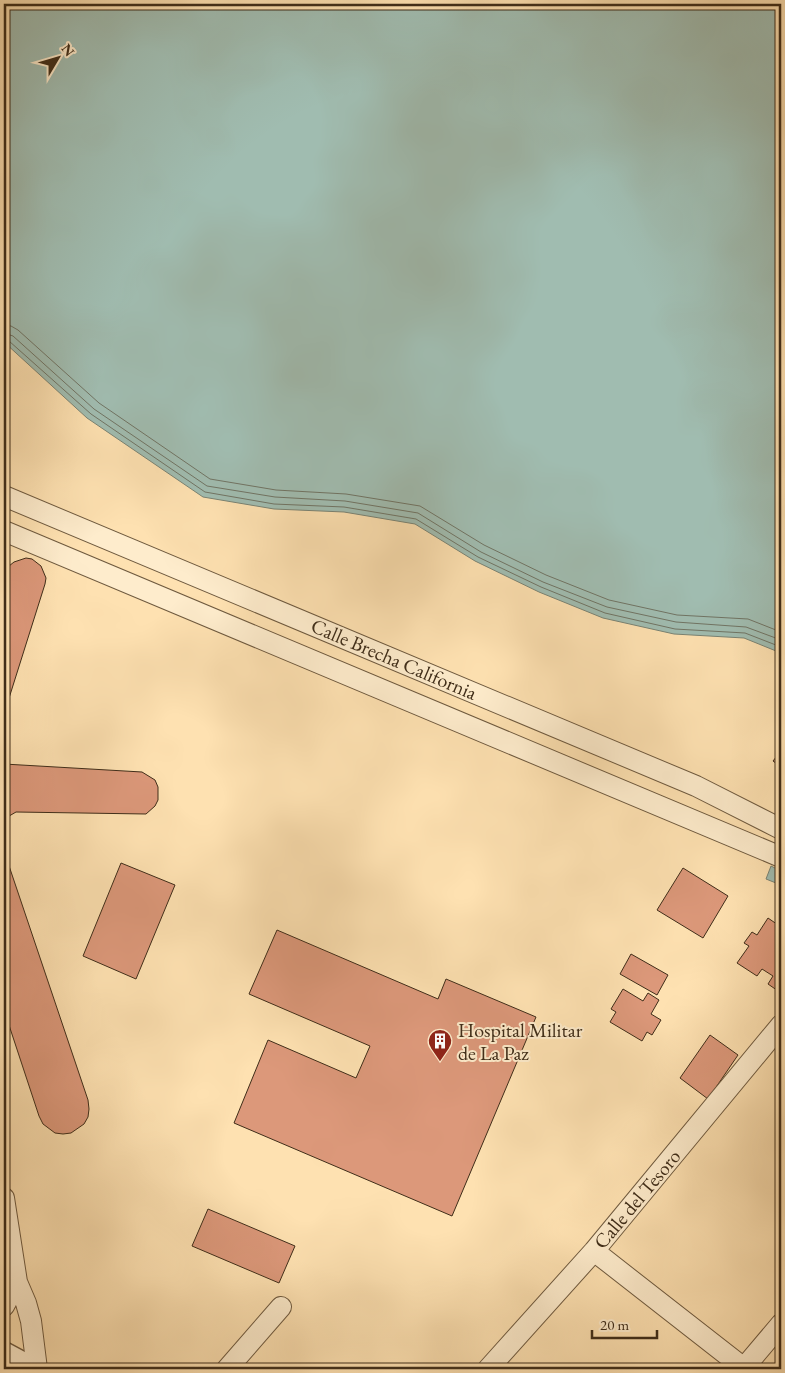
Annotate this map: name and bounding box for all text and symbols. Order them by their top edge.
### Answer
north arrow [32,32,82,82]
text: N [58,40,79,61]
street label: Calle Brecha California [307,612,481,706]
place label: Hospital Militar de La Paz [458,1017,583,1066]
building icon: Hospital Militar de La Paz [427,1028,453,1062]
street label: Calle del Tesoro [588,1144,686,1254]
scale bar [592,1308,658,1340]
text: 20 m [600,1315,629,1334]

